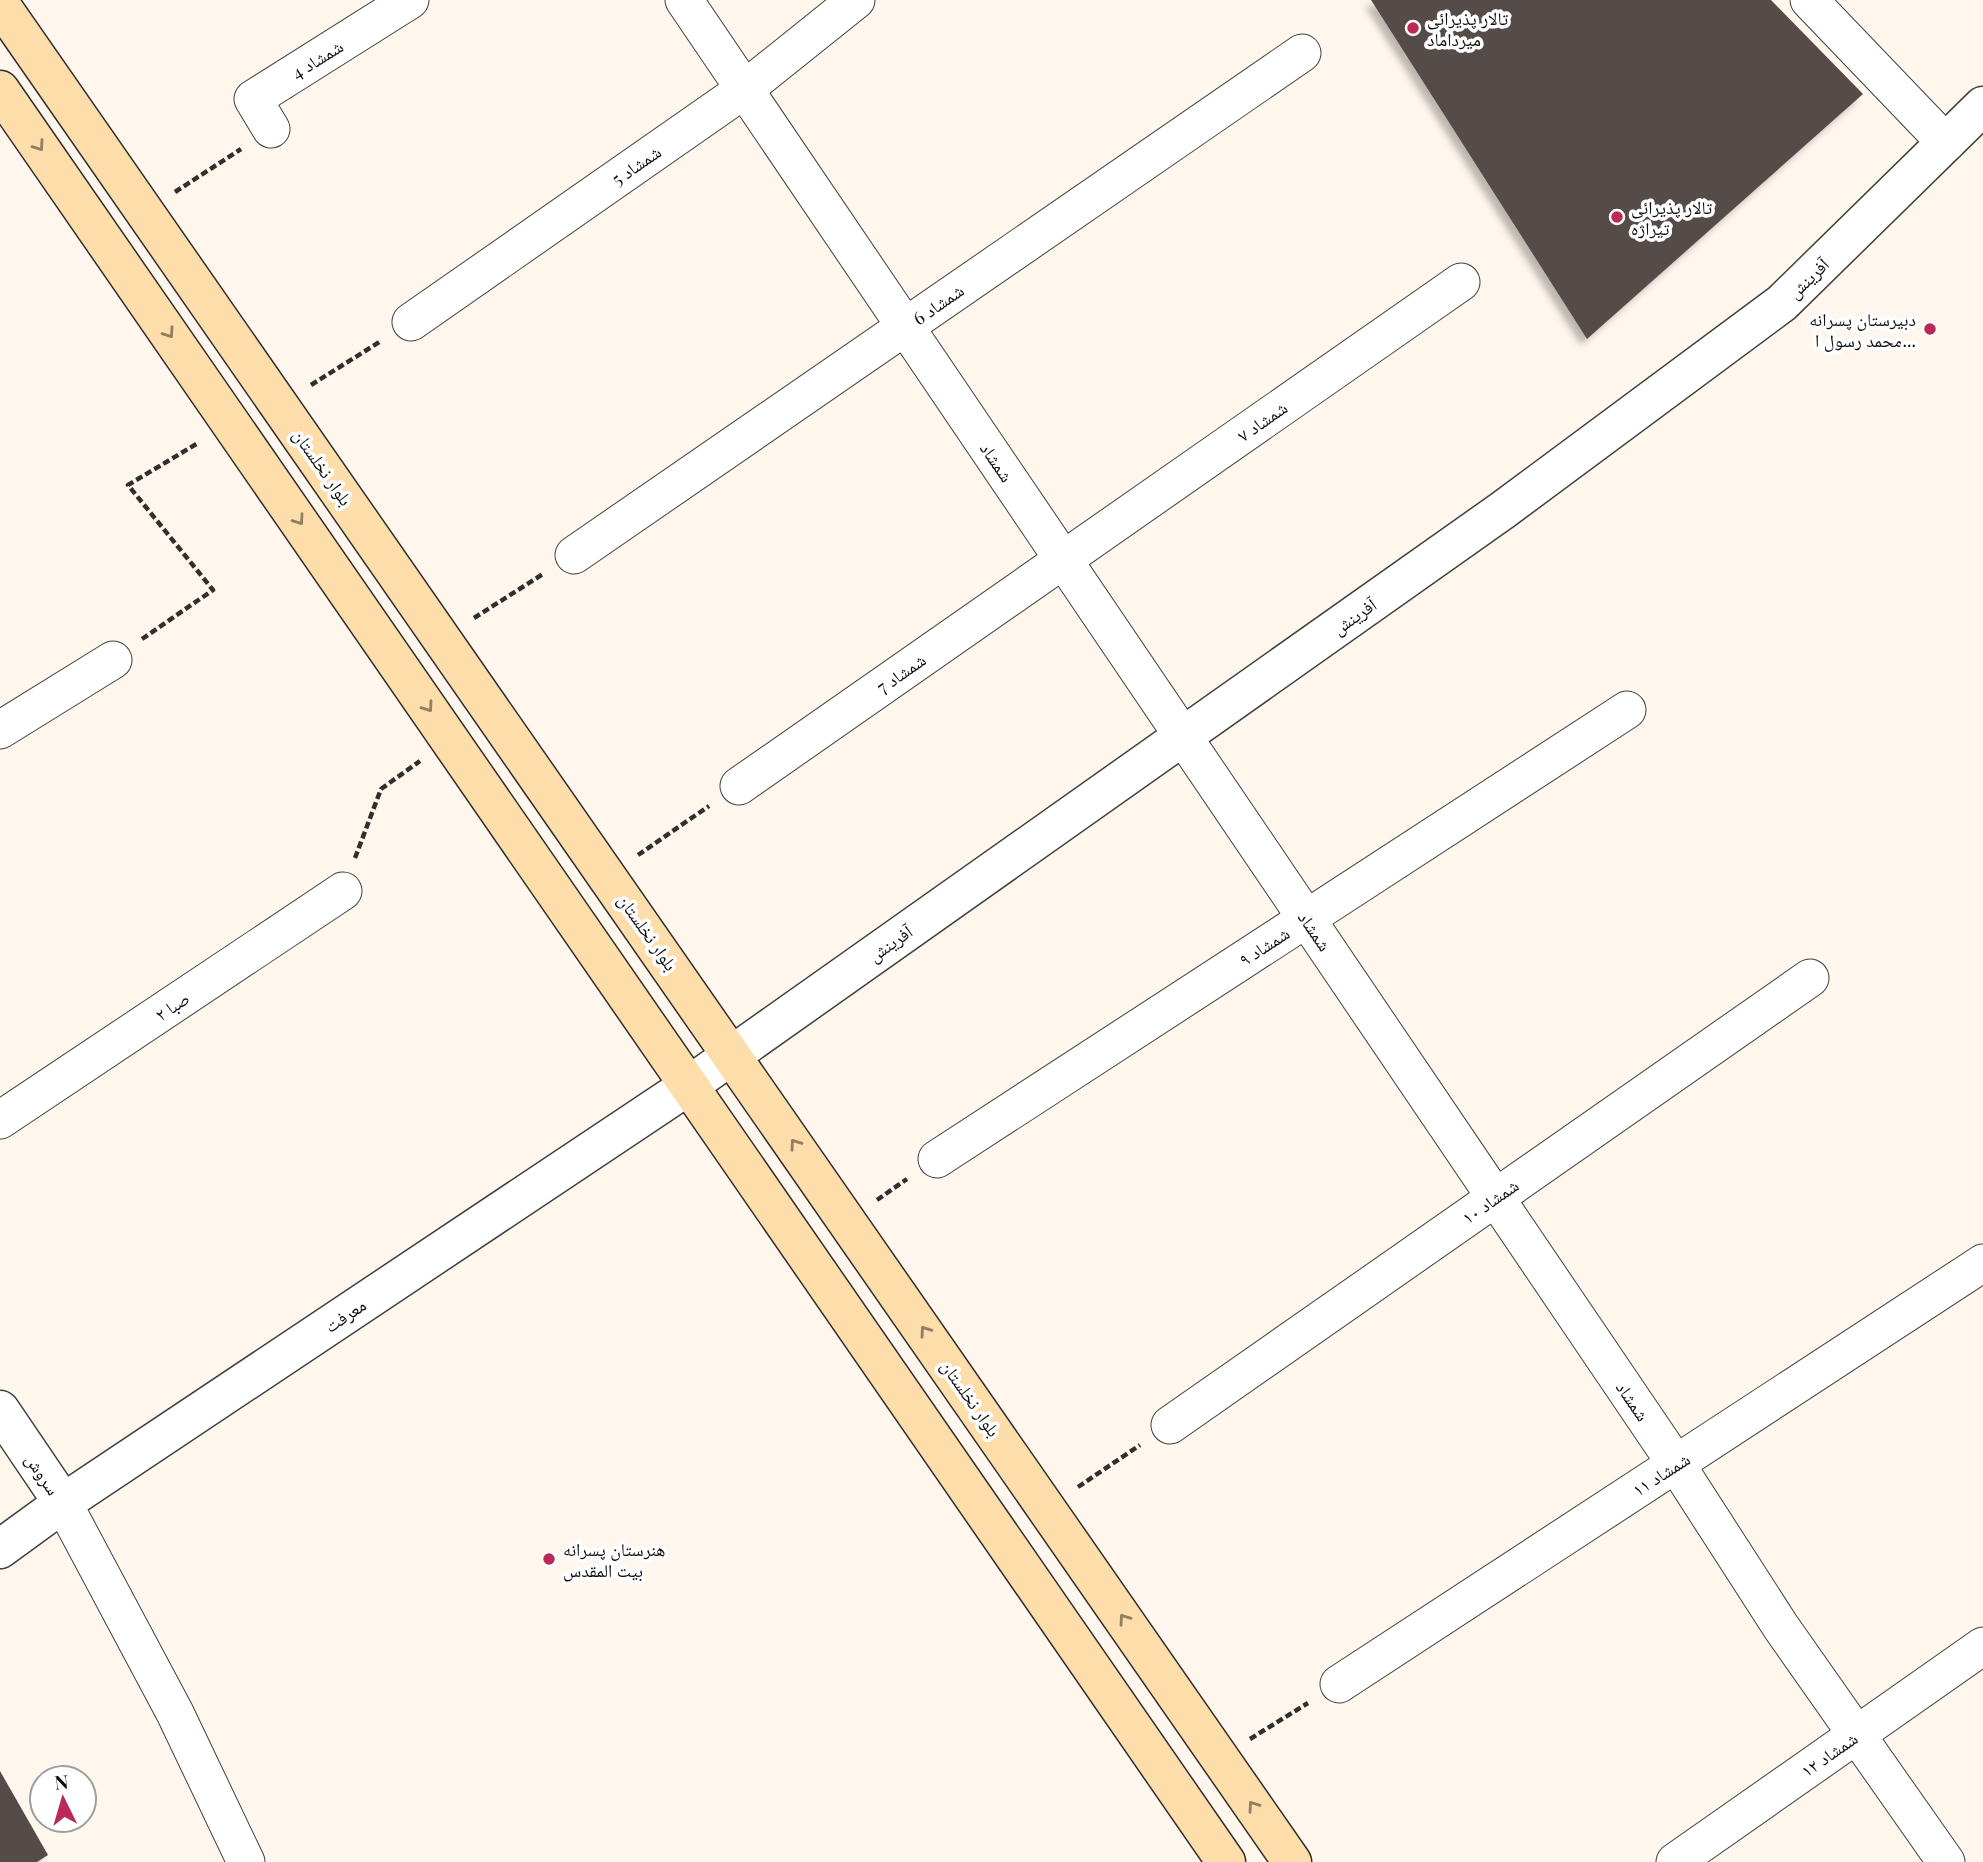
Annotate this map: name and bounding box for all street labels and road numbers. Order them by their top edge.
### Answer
street label: شمشاد 4 [287,34,347,84]
street label: شمشاد 5 [607,139,665,191]
street label: آفرینش [1782,252,1834,304]
street label: شمشاد 6 [908,278,968,330]
street label: شمشاد ۷ [1232,395,1292,447]
street label: بلوار نخلستان [288,424,358,510]
street label: شمشاد [975,437,1019,487]
street label: آفرینش [1327,592,1381,640]
street label: شمشاد 7 [872,647,930,699]
street label: بلوار نخلستان [613,889,683,975]
street label: شمشاد [1293,906,1337,956]
street label: آفرینش [863,919,917,967]
street label: شمشاد ۹ [1234,921,1294,971]
street label: صبا ۲ [150,986,194,1026]
street label: شمشاد ۱۰ [1457,1173,1523,1229]
street label: معرفت [320,1292,370,1338]
street label: بلوار نخلستان [936,1355,1006,1441]
street label: شمشاد [1611,1376,1655,1426]
street label: شمشاد ۱۱ [1628,1447,1694,1501]
street label: سروش [20,1448,66,1500]
street label: شمشاد ۱۲ [1796,1726,1862,1782]

